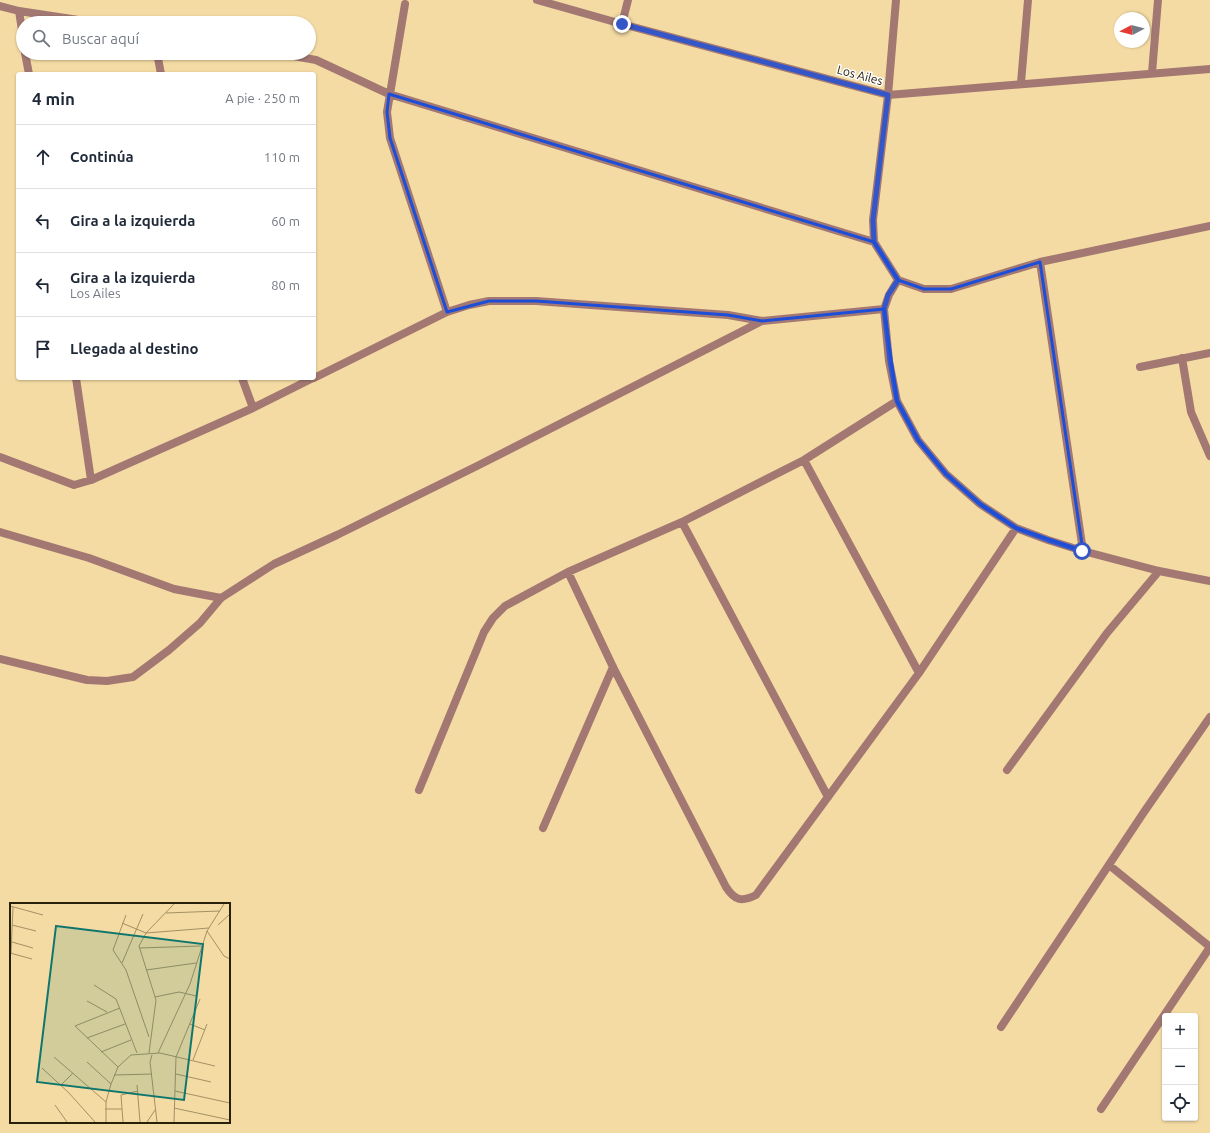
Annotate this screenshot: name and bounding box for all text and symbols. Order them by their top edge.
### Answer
north arrow [1114,12,1150,48]
route end [613,15,631,33]
search box [16,16,316,60]
icon: search [30,27,52,49]
text: Buscar aquí [62,30,139,47]
street label: Los Ailes [836,63,884,87]
text: 4 min [32,89,75,108]
text: A pie · 250 m [225,91,300,105]
icon: ahead [32,146,54,168]
text: Continúa [70,148,134,165]
text: 110 m [264,150,300,164]
icon: left [32,210,54,232]
text: Gira a la izquierda [70,212,196,229]
text: 60 m [271,214,300,228]
text: Gira a la izquierda [70,269,196,286]
icon: left [32,274,54,296]
text: 80 m [271,278,300,292]
text: Los Ailes [70,286,121,300]
icon: arrive [32,338,54,360]
text: Llegada al destino [70,340,199,357]
route start [1073,542,1091,560]
inset map [10,903,230,1123]
map controls [1162,1013,1198,1121]
button: + [1162,1013,1198,1049]
button: − [1162,1049,1198,1085]
button: locate [1162,1085,1198,1121]

